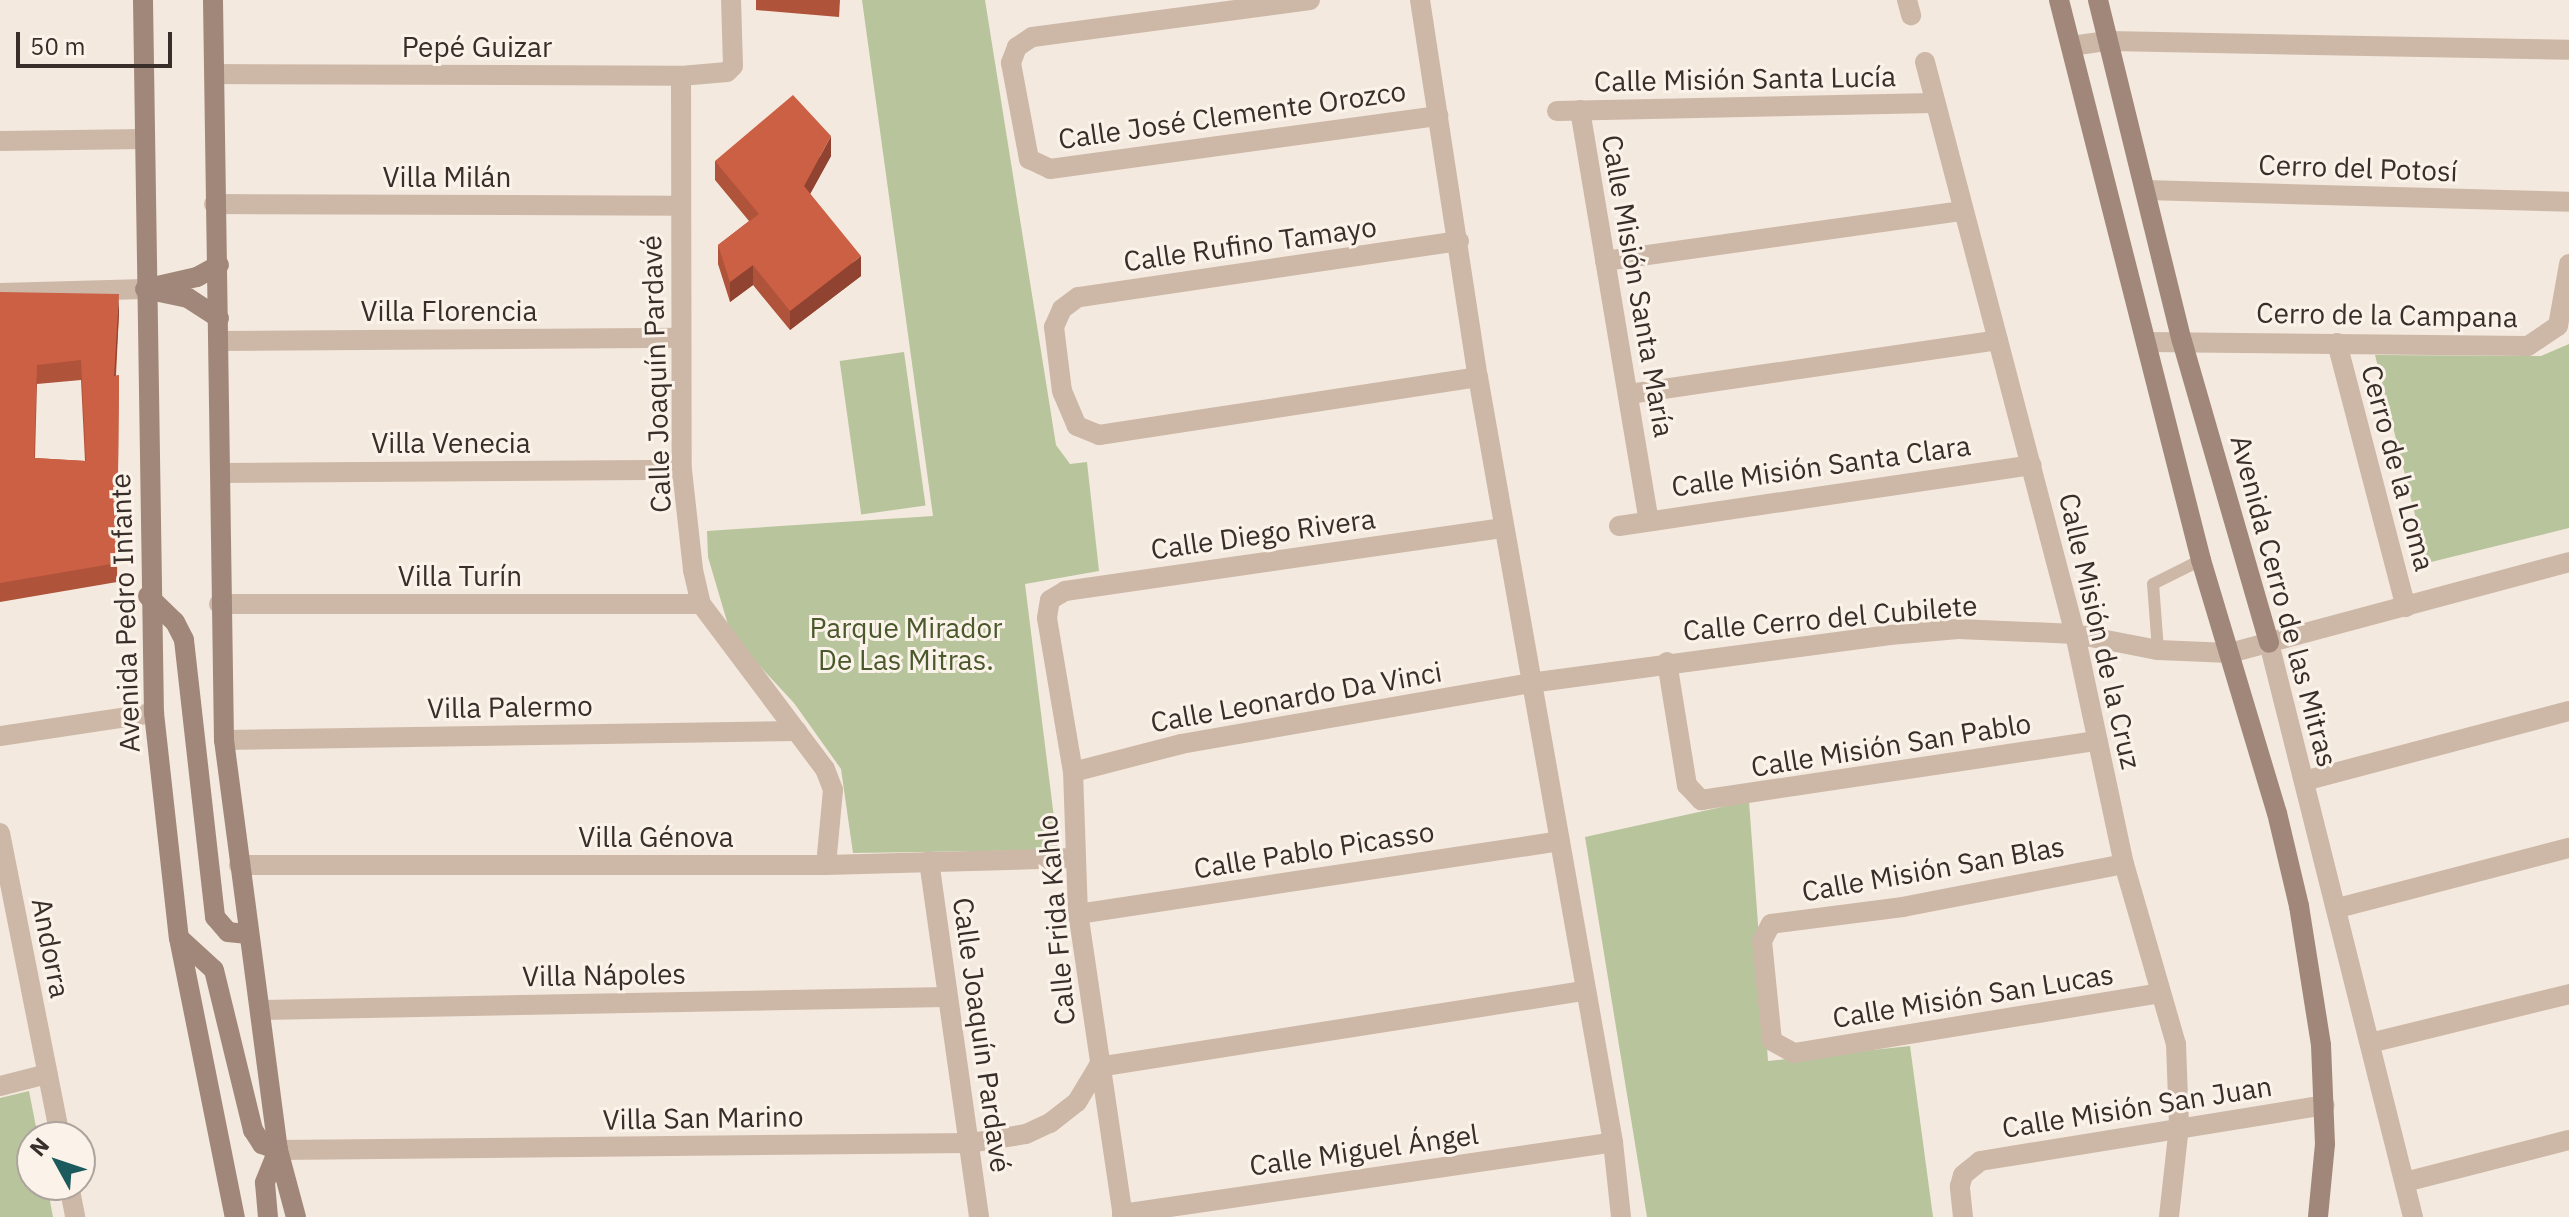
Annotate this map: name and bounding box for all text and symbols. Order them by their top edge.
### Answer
scale bar [20,16,176,66]
text: 50 m [30,30,85,62]
street label: Pepé Guizar [402,30,552,64]
street label: Calle Misión Santa Lucía [1594,60,1896,98]
street label: Calle José Clemente Orozco [1056,74,1408,156]
street label: Calle Misión Santa María [1595,132,1681,440]
street label: Cerro del Potosí [2258,148,2458,188]
street label: Villa Milán [383,160,511,194]
street label: Calle Rufino Tamayo [1121,210,1379,278]
street label: Calle Joaquín Pardavé [634,235,678,513]
street label: Villa Florencia [360,294,538,328]
street label: Cerro de la Campana [2256,296,2518,334]
street label: Cerro de la Loma [2354,361,2442,575]
street label: Villa Venecia [371,426,531,460]
street label: Calle Misión Santa Clara [1669,428,1973,504]
street label: Avenida Cerro de las Mitras [2224,432,2344,770]
street label: Avenida Pedro Infante [103,473,147,753]
street label: Calle Misión de la Cruz [2052,490,2148,772]
street label: Calle Diego Rivera [1149,502,1377,566]
street label: Villa Turín [398,559,522,593]
street label: Calle Cerro del Cubilete [1681,588,1979,648]
park label: Parque Mirador De Las Mitras. [810,611,1002,677]
street label: Calle Leonardo Da Vinci [1148,655,1444,739]
street label: Villa Palermo [427,689,593,725]
street label: Calle Misión San Pablo [1749,706,2033,784]
street label: Calle Frida Kahlo [1030,813,1082,1027]
street label: Calle Pablo Picasso [1191,814,1437,886]
street label: Villa Génova [578,820,734,854]
street label: Calle Misión San Blas [1799,829,2067,909]
street label: Andorra [25,895,77,1001]
street label: Calle Joaquín Pardavé [946,895,1018,1175]
street label: Villa Nápoles [522,957,686,993]
street label: Calle Misión San Lucas [1830,957,2116,1035]
street label: Calle Misión San Juan [2000,1069,2274,1145]
street label: Villa San Marino [602,1099,804,1137]
street label: Calle Miguel Ángel [1247,1117,1481,1183]
north arrow [16,1121,96,1201]
text: N [23,1131,55,1162]

